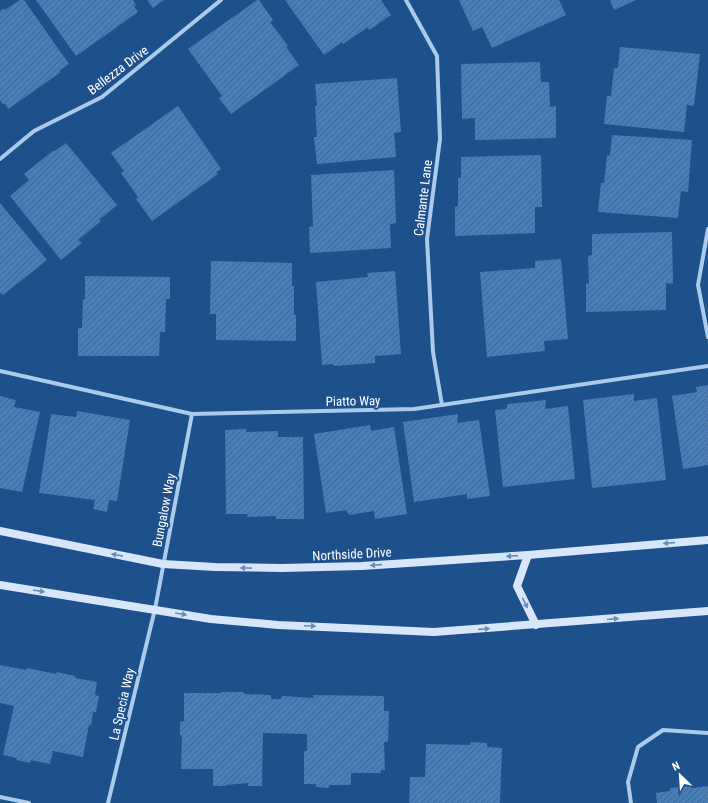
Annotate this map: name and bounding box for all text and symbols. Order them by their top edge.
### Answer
street label: Bellezza Drive [85,42,151,98]
street label: Calmante Lane [411,159,435,237]
street label: Piatto Way [326,393,381,409]
street label: Bungalow Way [150,471,179,548]
one-way arrow [663,539,675,546]
street label: Northside Drive [312,544,392,564]
one-way arrow [111,552,124,558]
one-way arrow [506,552,518,559]
one-way arrow [370,562,382,569]
one-way arrow [239,565,252,571]
one-way arrow [32,588,45,594]
one-way arrow [522,597,528,609]
one-way arrow [175,611,187,617]
one-way arrow [607,615,619,622]
one-way arrow [304,623,316,630]
one-way arrow [478,625,490,632]
street label: La Specia Way [106,666,138,742]
north arrow [660,755,700,795]
text: N [670,759,682,774]

